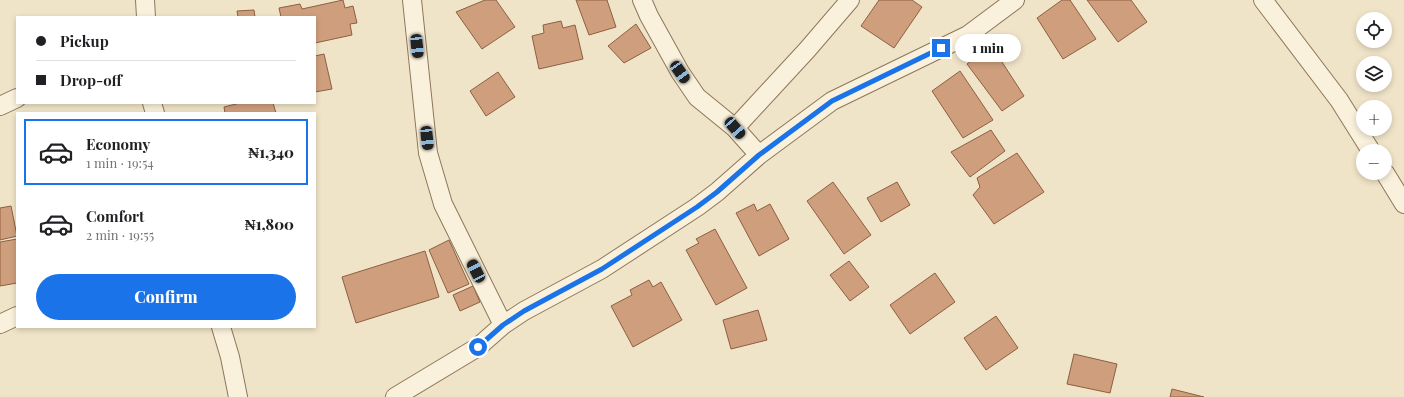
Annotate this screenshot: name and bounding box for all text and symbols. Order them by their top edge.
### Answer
map controls [1356,12,1392,180]
button: locate [1356,12,1392,48]
text: Pickup [60,31,109,51]
car [410,33,424,59]
callout: 1 min [955,34,1021,62]
route end [932,39,950,57]
text: 1 min [972,39,1004,56]
button: layers [1356,56,1392,92]
car [668,59,692,85]
text: Drop-off [60,70,122,90]
button: + [1356,100,1392,136]
car [723,115,747,141]
car [420,125,434,151]
icon: car [38,134,74,170]
text: Economy [86,134,150,154]
text: ₦1,340 [248,142,294,162]
button: − [1356,144,1392,180]
text: 1 min · 19:54 [86,154,154,171]
icon: car [38,206,74,242]
text: Comfort [86,206,144,226]
text: ₦1,800 [245,214,294,234]
text: 2 min · 19:55 [86,226,154,243]
car [465,258,487,284]
button: Confirm [36,274,296,320]
route start [469,338,487,356]

